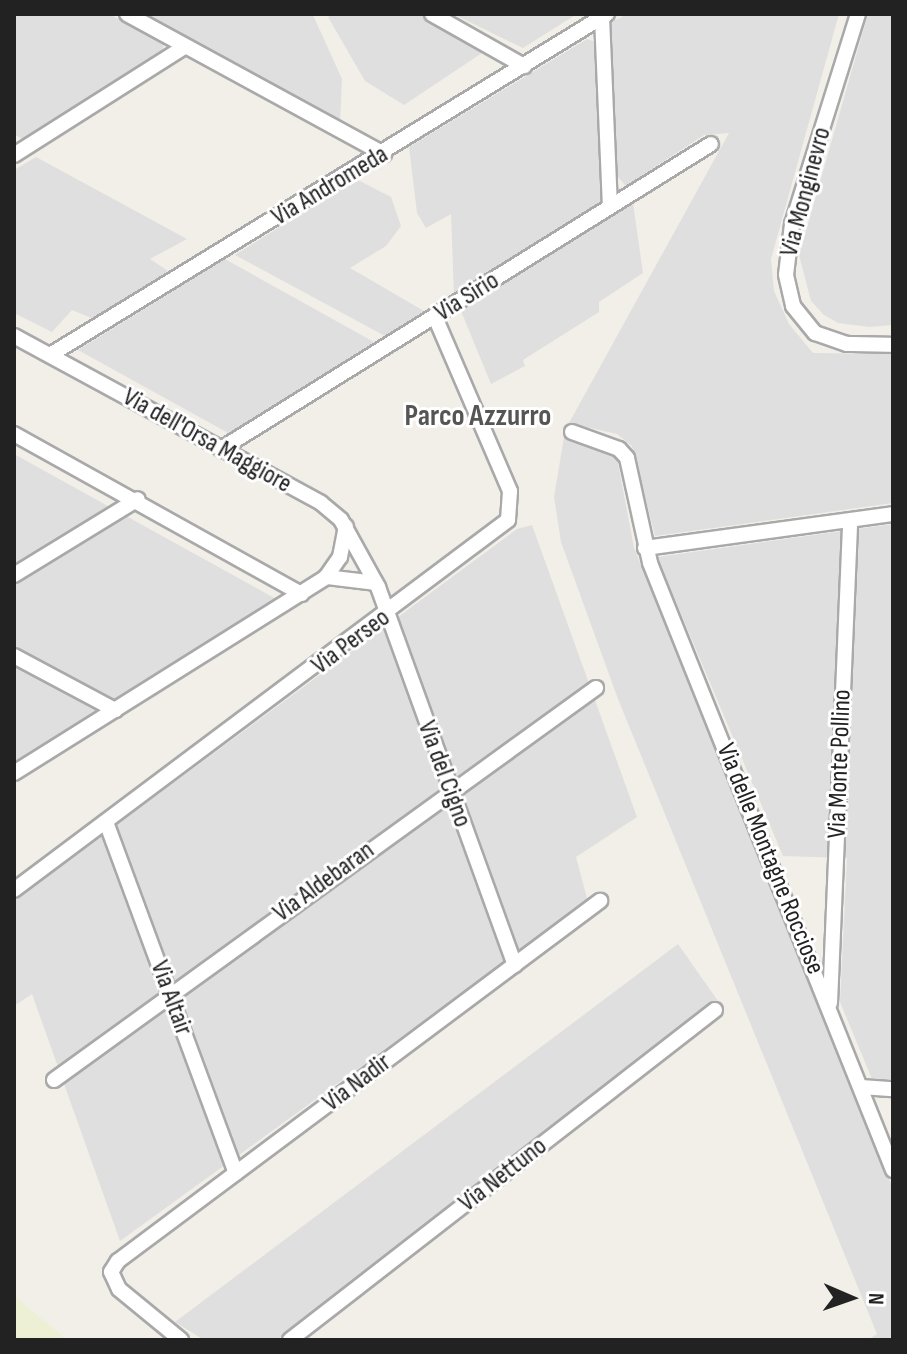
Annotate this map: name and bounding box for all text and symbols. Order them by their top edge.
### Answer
street label: Via Monginevro [774,124,838,260]
street label: Via Andromeda [266,139,394,233]
street label: Via Sirio [429,265,505,329]
street label: Via dell'Orsa Maggiore [117,382,297,500]
district label: Parco Azzurro [405,398,551,434]
street label: Via Perseo [306,603,396,681]
street label: Via Monte Pollino [822,689,858,839]
street label: Via del Cigno [410,717,478,831]
street label: Via delle Montagne Rocciose [709,739,831,979]
street label: Via Aldebaran [267,835,381,929]
street label: Via Altair [143,956,199,1040]
street label: Via Nadir [317,1047,397,1119]
street label: Via Nettuno [453,1131,553,1219]
north arrow [811,1258,891,1338]
text: N [862,1293,889,1305]

